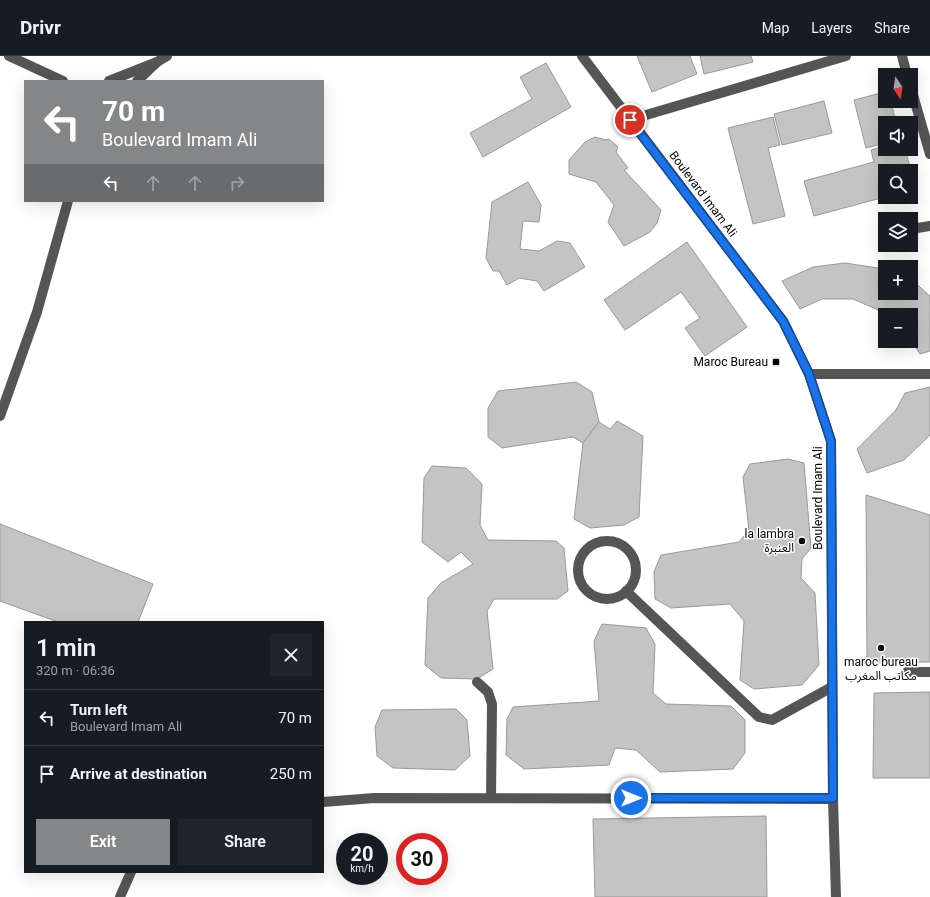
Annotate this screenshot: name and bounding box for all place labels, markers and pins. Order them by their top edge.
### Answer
pin [613,103,647,137]
place label: Maroc Bureau [693,355,768,369]
marker: Maroc Bureau [771,357,781,367]
place label: la lambra العنبرة [745,527,794,555]
marker: la lambra العنبرة [797,536,807,546]
marker: maroc bureau مكاتب المغرب [876,643,886,653]
place label: maroc bureau مكاتب المغرب [844,655,918,683]

